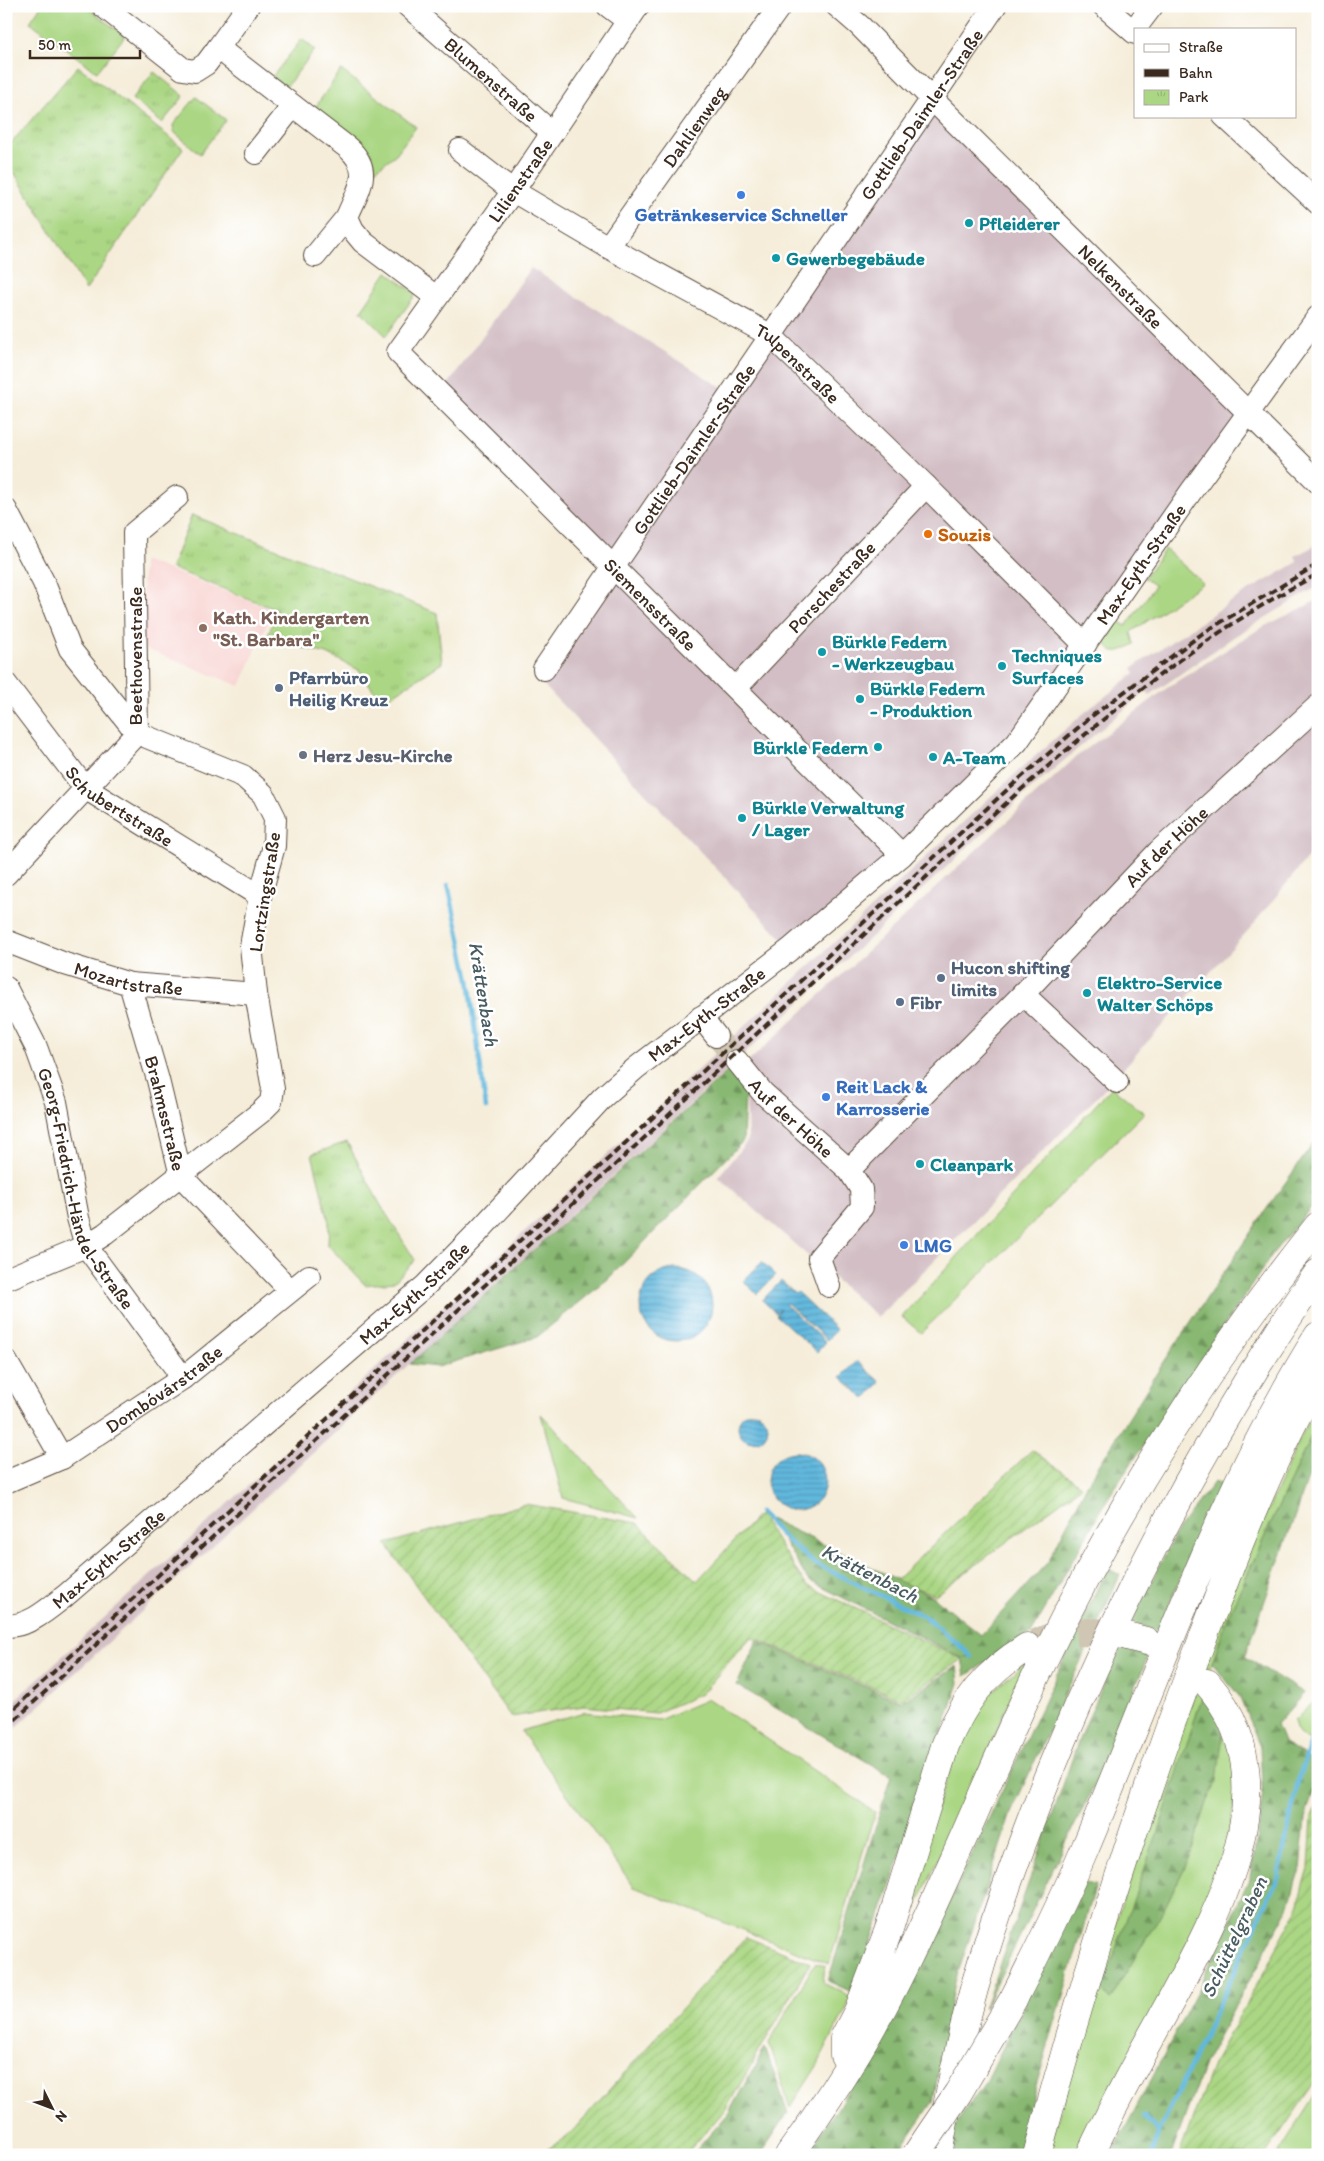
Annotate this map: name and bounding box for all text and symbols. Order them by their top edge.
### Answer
street label: Gottlieb-Daimler-Straße [855,24,988,204]
scale bar [30,28,140,60]
legend [1134,28,1296,118]
street label: Blumenstraße [439,32,542,127]
text: 50 m [38,36,71,54]
text: Straße [1179,38,1223,56]
text: Bahn [1179,64,1213,82]
street label: Dahlienweg [658,81,731,172]
text: Park [1179,88,1209,106]
street label: Lilienstraße [483,134,558,227]
marker: Getränkeservice Schneller [735,189,747,201]
place label: Getränkeservice Schneller [635,203,848,226]
place label: Pfleiderer [979,212,1060,235]
marker: Pfleiderer [963,217,975,229]
street label: Nelkenstraße [1073,240,1168,334]
place label: Gewerbegebäude [786,247,925,270]
marker: Gewerbegebäude [770,252,782,264]
street label: Tulpenstraße [751,318,845,409]
street label: Gottlieb-Daimler-Straße [628,359,760,539]
street label: Max-Eyth-Straße [1091,499,1191,629]
place label: Souzis [938,523,991,546]
marker: Souzis [922,528,934,540]
street label: Porschestraße [783,536,880,638]
street label: Siemensstraße [599,553,702,656]
street label: Beethovenstraße [124,587,147,725]
place label: Kath. Kindergarten "St. Barbara" [213,606,369,651]
marker: Kath. Kindergarten "St. Barbara" [197,622,209,634]
place label: Bürkle Federn - Werkzeugbau [832,630,955,675]
place label: Techniques Surfaces [1011,644,1102,689]
marker: Bürkle Federn - Werkzeugbau [816,646,828,658]
marker: Techniques Surfaces [996,660,1008,672]
place label: Pfarrbüro Heilig Kreuz [289,666,388,711]
place label: Bürkle Federn - Produktion [870,677,985,722]
marker: Pfarrbüro Heilig Kreuz [273,682,285,694]
marker: Bürkle Federn - Produktion [854,693,866,705]
place label: Bürkle Federn [753,736,868,759]
marker: Bürkle Federn [872,741,884,753]
place label: Herz Jesu-Kirche [313,744,453,767]
place label: A-Team [942,746,1006,769]
marker: Herz Jesu-Kirche [297,749,309,761]
marker: A-Team [927,751,939,763]
street label: Schubertstraße [60,761,177,852]
place label: Bürkle Verwaltung / Lager [751,796,905,841]
street label: Auf der Höhe [1120,801,1213,892]
marker: Bürkle Verwaltung / Lager [736,812,748,824]
street label: Lortzingstraße [244,830,285,954]
water label: Krättenbach [464,940,504,1049]
place label: Hucon shifting limits [951,956,1071,1001]
street label: Mozartstraße [71,957,184,1000]
street label: Max-Eyth-Straße [643,962,770,1067]
place label: Elektro-Service Walter Schöps [1097,971,1222,1016]
marker: Hucon shifting limits [935,972,947,984]
marker: Elektro-Service Walter Schöps [1081,987,1093,999]
place label: Fibr [910,991,942,1014]
marker: Fibr [894,996,906,1008]
street label: Brahmsstraße [140,1053,190,1173]
street label: Georg-Friedrich-Händel-Straße [32,1064,139,1314]
street label: Auf der Höhe [744,1074,838,1163]
place label: Reit Lack & Karrosserie [836,1075,930,1120]
marker: Reit Lack & Karrosserie [820,1091,832,1103]
place label: Cleanpark [930,1153,1014,1176]
marker: Cleanpark [914,1158,926,1170]
place label: LMG [914,1234,952,1257]
street label: Max-Eyth-Straße [354,1237,475,1350]
marker: LMG [898,1239,910,1251]
street label: Dombóvárstraße [101,1340,227,1438]
street label: Max-Eyth-Straße [47,1504,170,1614]
water label: Krättenbach [818,1538,923,1608]
water label: Schüttelgraben [1196,1872,1273,2001]
north arrow [28,2084,78,2134]
text: N [52,2107,71,2126]

